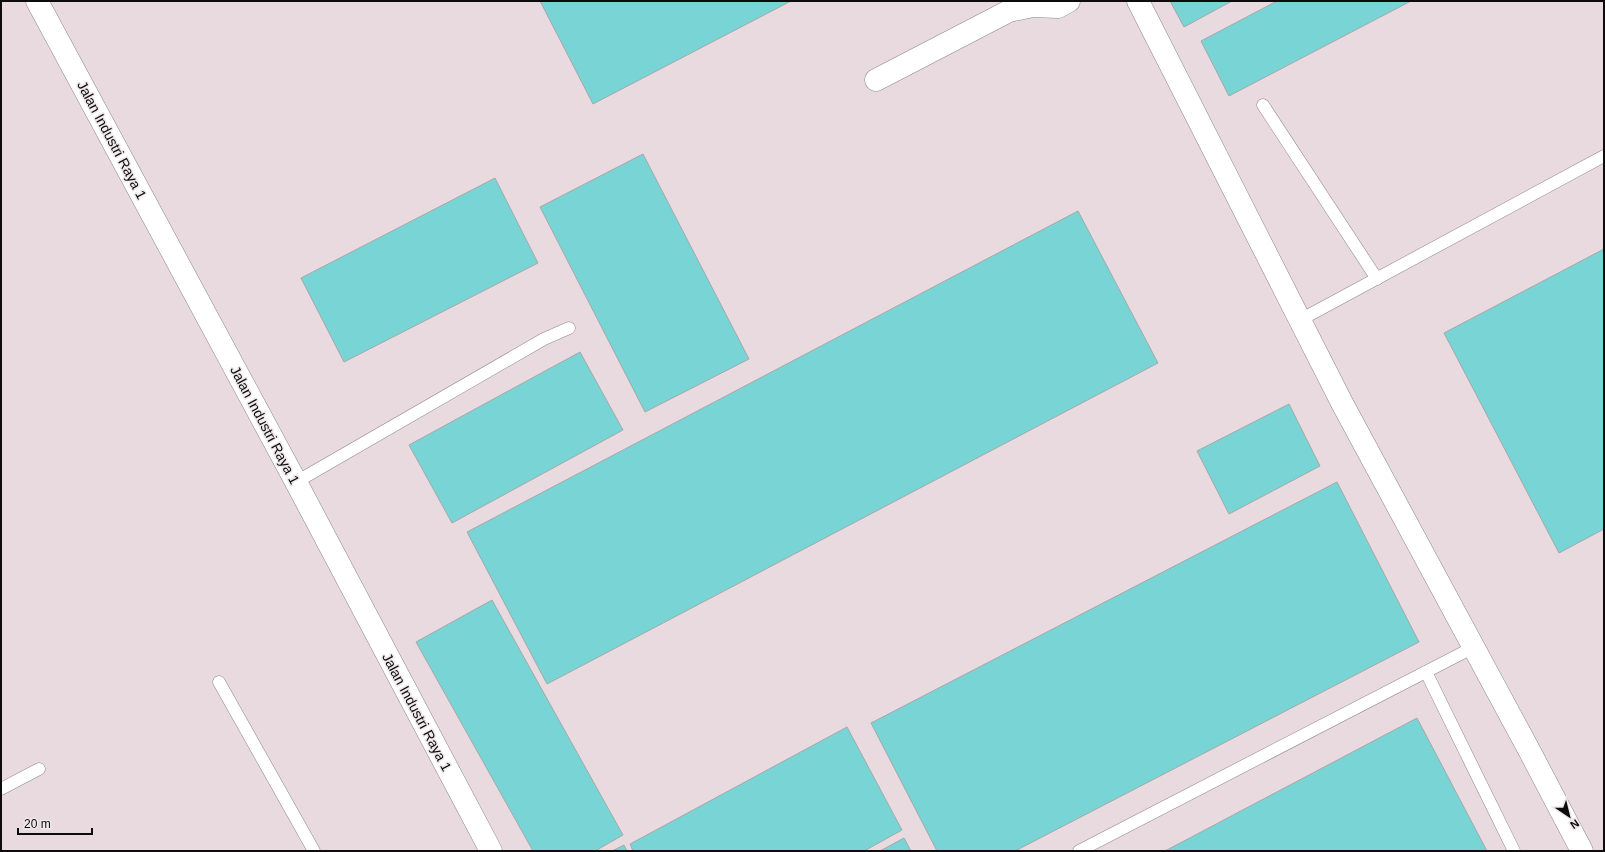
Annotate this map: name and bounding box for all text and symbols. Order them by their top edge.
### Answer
street label: Jalan Industri Raya 1 [74,78,150,202]
street label: Jalan Industri Raya 1 [227,363,303,487]
street label: Jalan Industri Raya 1 [379,650,455,774]
north arrow [1549,796,1589,836]
scale bar [18,810,92,836]
text: 20 m [24,817,51,831]
text: N [1568,817,1581,831]

